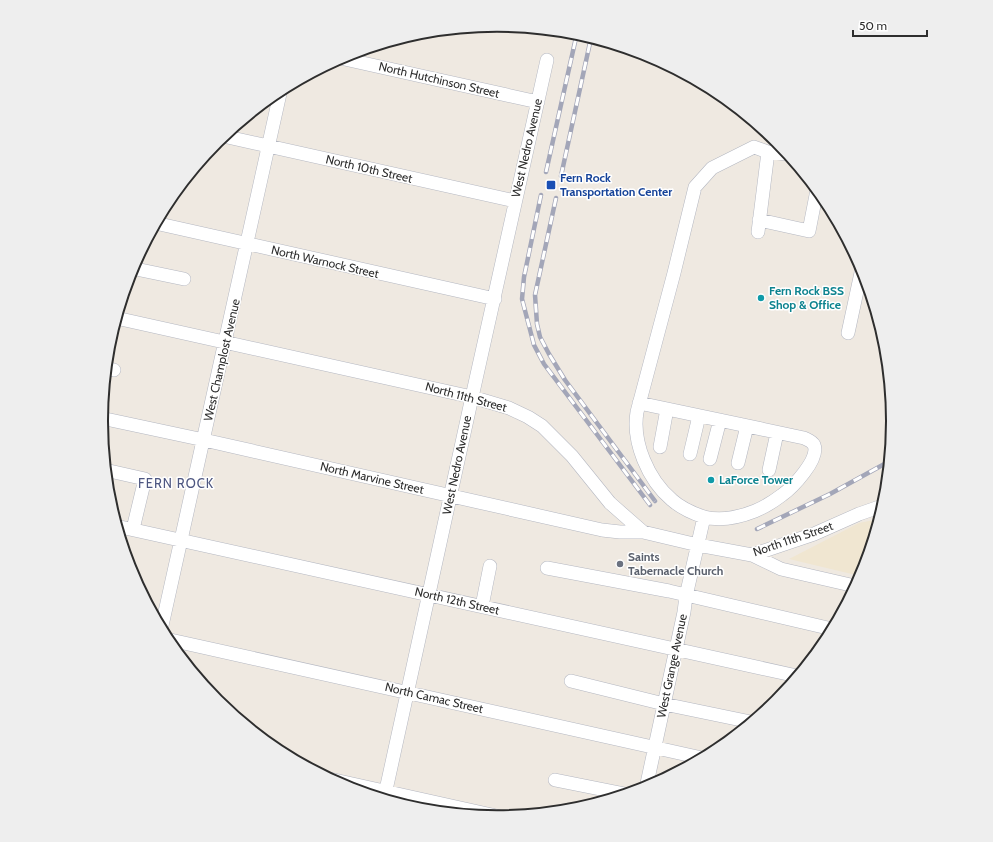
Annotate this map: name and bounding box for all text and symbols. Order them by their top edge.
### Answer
scale bar [853,12,927,38]
text: 50 m [859,18,887,33]
street label: North Hutchinson Street [377,58,501,101]
street label: West Nedro Avenue [508,97,545,199]
street label: North 10th Street [324,151,414,186]
place label: Fern Rock Transportation Center [560,170,672,199]
marker: Fern Rock Transportation Center [545,179,557,191]
street label: North Warnock Street [270,242,380,281]
place label: Fern Rock BSS Shop & Office [769,283,844,312]
marker: Fern Rock BSS Shop & Office [756,293,766,303]
street label: West Champlost Avenue [200,297,243,422]
street label: North 11th Street [424,378,509,415]
street label: West Nedro Avenue [439,414,474,516]
street label: North Marvine Street [319,458,425,497]
place label: LaForce Tower [719,472,793,487]
district label: FERN ROCK [138,475,214,491]
marker: LaForce Tower [706,475,716,485]
street label: North 11th Street [751,518,835,559]
place label: Saints Tabernacle Church [628,549,723,578]
marker: Saints Tabernacle Church [615,559,625,569]
street label: North 12th Street [413,584,501,618]
street label: West Grange Avenue [653,613,690,719]
street label: North Camac Street [384,679,485,716]

